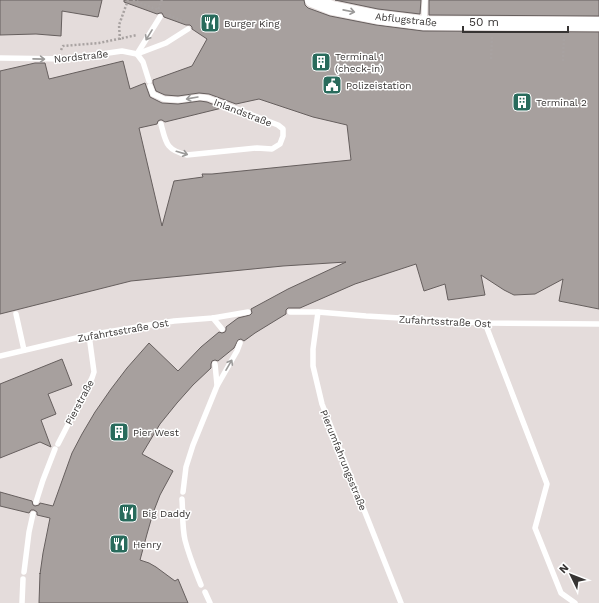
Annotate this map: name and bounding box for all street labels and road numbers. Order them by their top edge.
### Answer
street label: Abflugstraße [374,11,438,28]
street label: Nordstraße [53,48,109,65]
street label: Inlandstraße [212,96,274,129]
street label: Zufahrtsstraße Ost [399,314,492,329]
street label: Zufahrtsstraße Ost [77,317,170,344]
street label: Pierstraße [63,378,96,427]
street label: Pierumfahrungsstraße [318,408,369,512]

